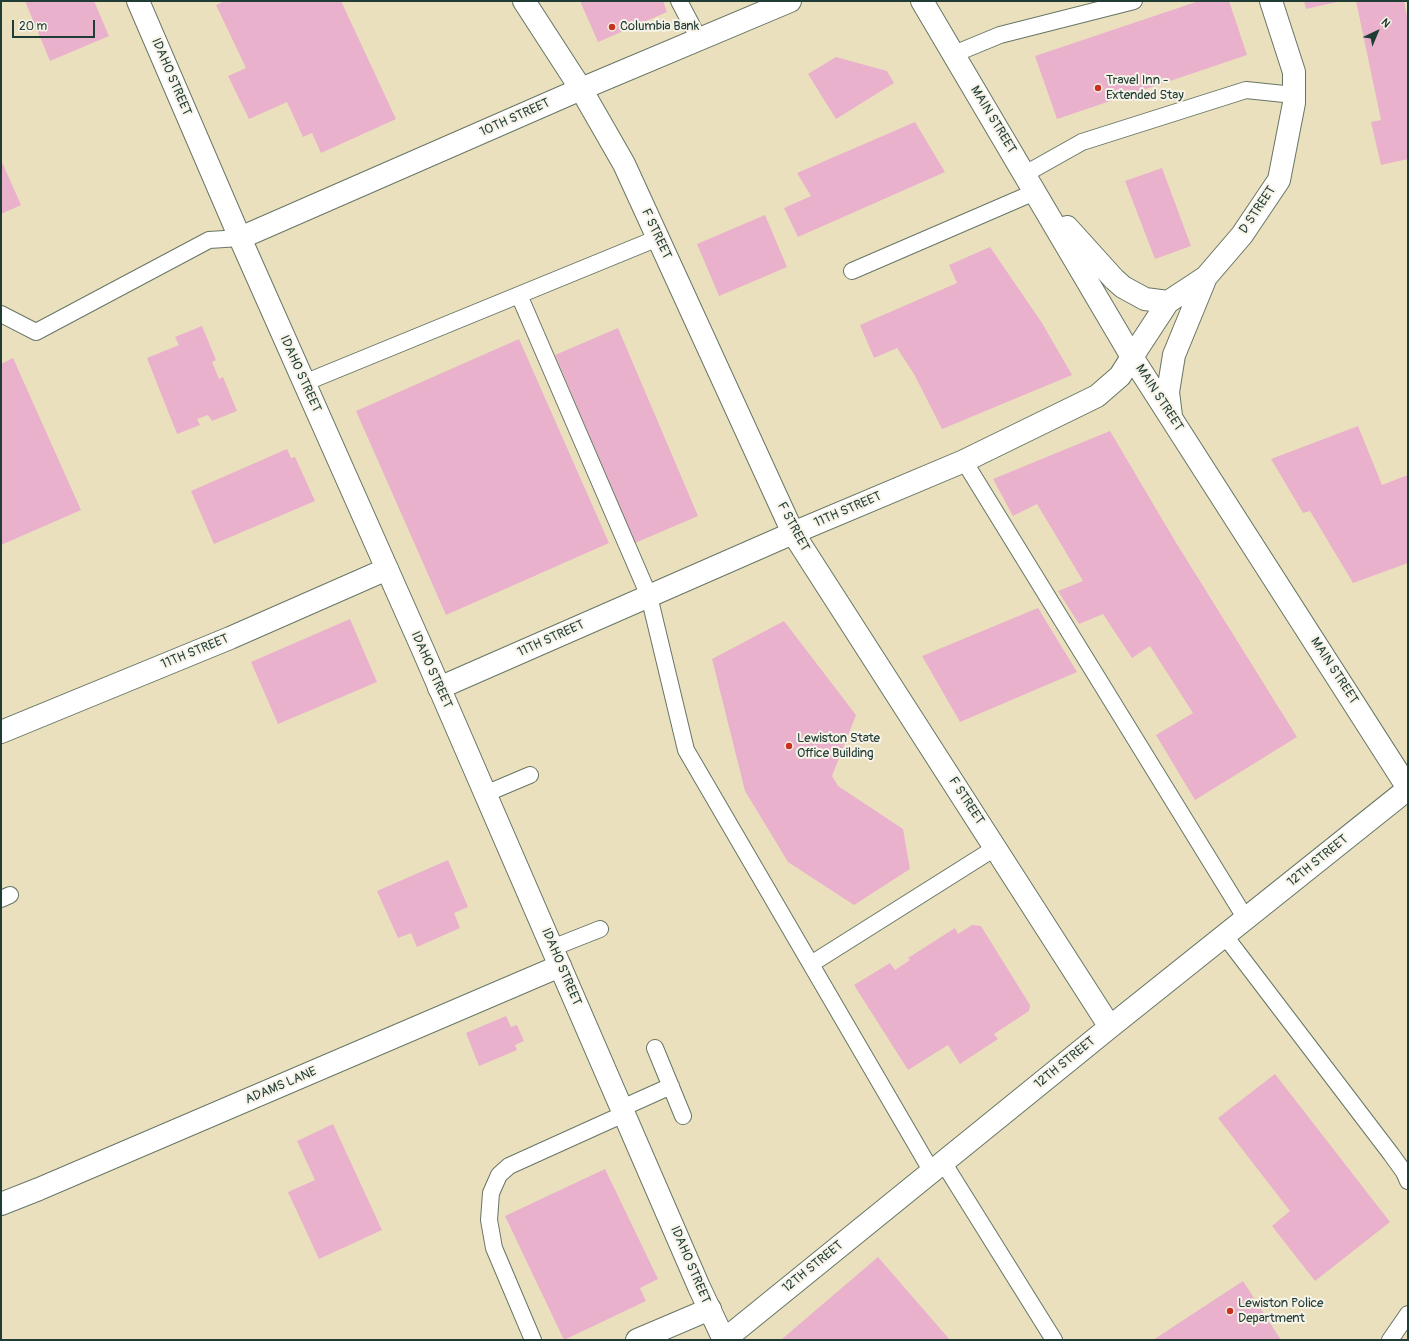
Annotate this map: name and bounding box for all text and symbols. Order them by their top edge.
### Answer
scale bar [14,12,97,38]
north arrow [1357,12,1397,52]
text: N [1378,16,1393,30]
text: 20 m [19,19,47,34]
place label: Columbia Bank [620,19,699,35]
marker: Columbia Bank [607,22,617,32]
street label: IDAHO STREET [148,36,194,118]
place label: Travel Inn - Extended Stay [1106,73,1184,104]
street label: MAIN STREET [967,83,1019,157]
marker: Travel Inn - Extended Stay [1093,83,1103,93]
street label: 10TH STREET [477,96,553,140]
street label: D STREET [1236,183,1280,237]
street label: F STREET [638,206,674,262]
street label: IDAHO STREET [276,333,324,415]
street label: MAIN STREET [1132,362,1186,434]
street label: 11TH STREET [812,489,884,531]
street label: F STREET [774,500,812,554]
street label: 11TH STREET [515,617,587,661]
street label: IDAHO STREET [407,629,455,711]
street label: 11TH STREET [159,631,231,673]
street label: MAIN STREET [1307,635,1361,707]
place label: Lewiston State Office Building [797,731,880,762]
marker: Lewiston State Office Building [784,741,794,751]
street label: F STREET [945,774,987,828]
street label: 12TH STREET [1284,832,1352,890]
street label: IDAHO STREET [538,926,584,1008]
street label: 12TH STREET [1031,1034,1099,1092]
street label: ADAMS LANE [243,1064,319,1108]
street label: IDAHO STREET [667,1224,713,1306]
street label: 12TH STREET [779,1238,847,1296]
place label: Lewiston Police Department [1238,1296,1323,1327]
marker: Lewiston Police Department [1225,1306,1235,1316]

